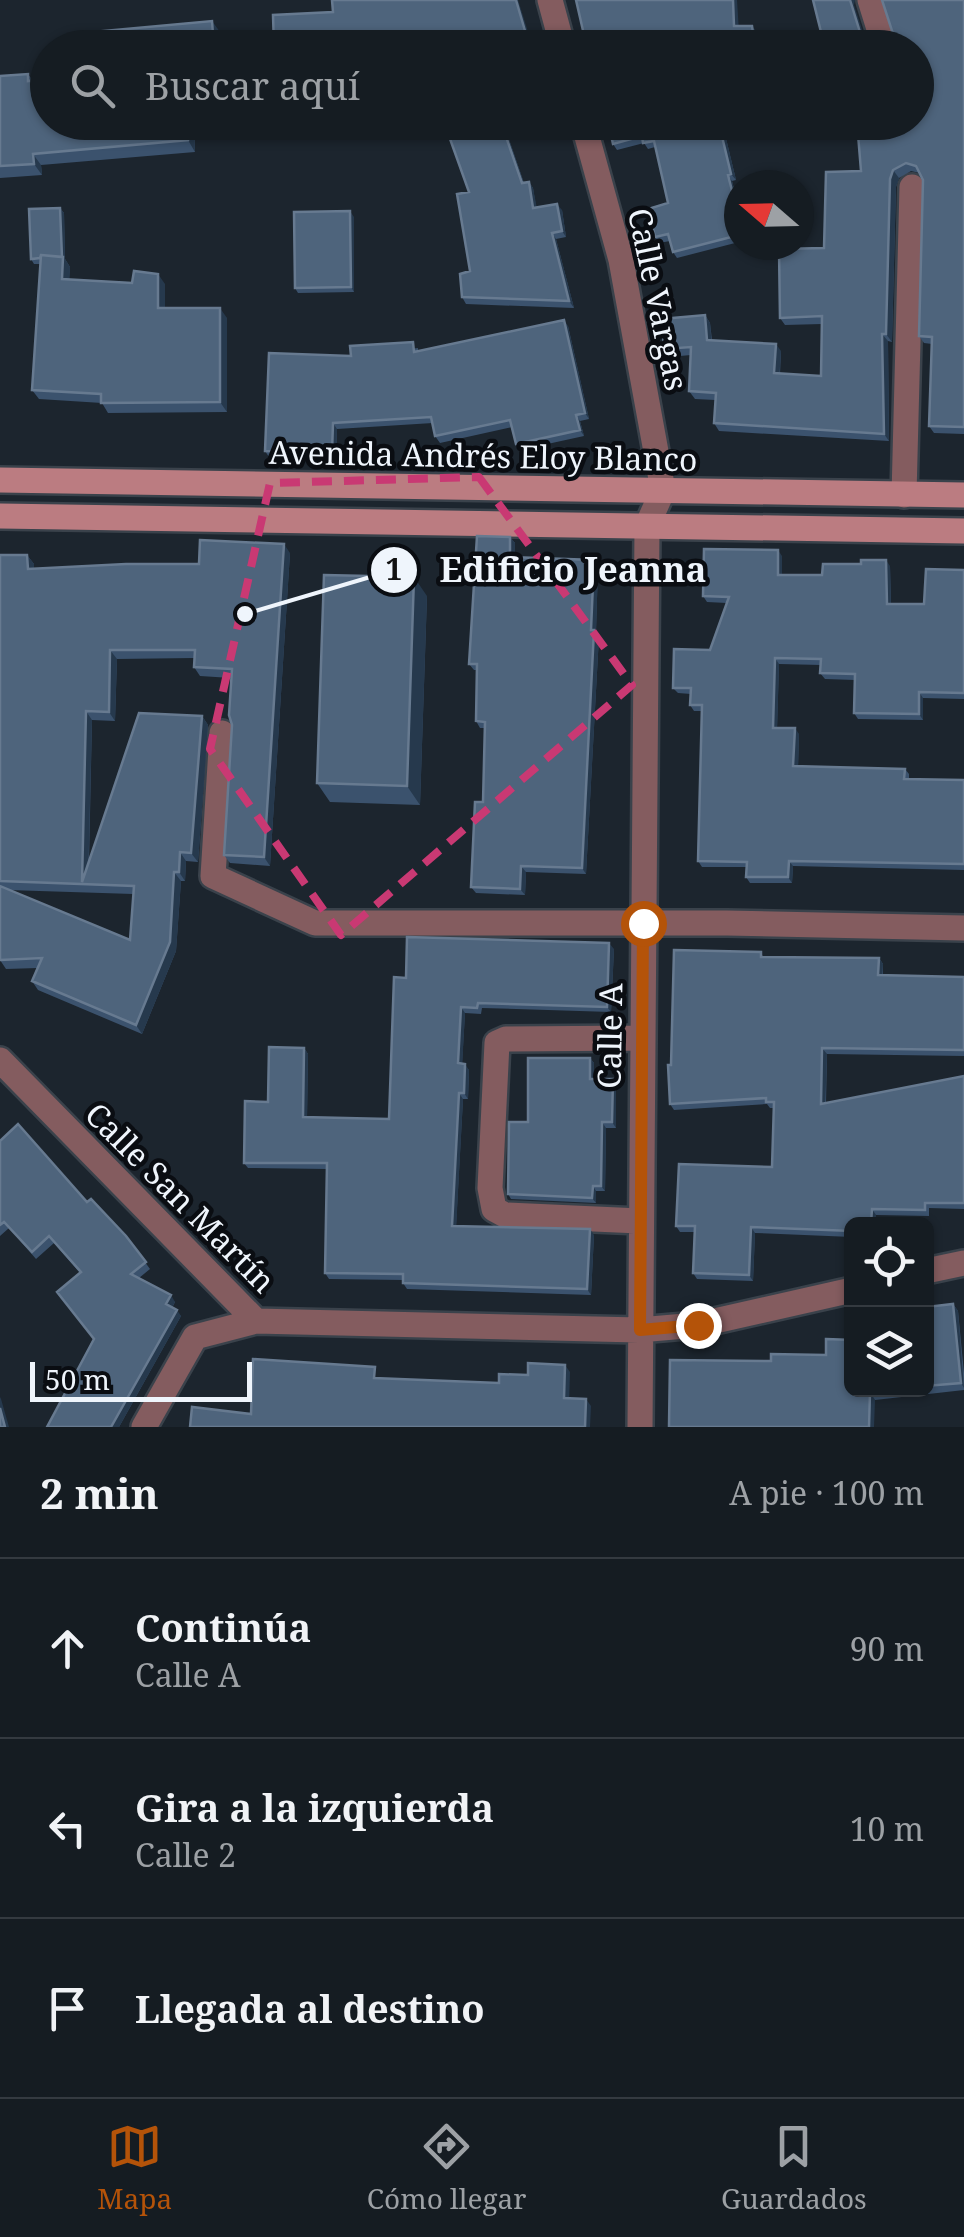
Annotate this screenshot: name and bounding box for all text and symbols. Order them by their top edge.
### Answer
search box [30,30,934,140]
icon: search [65,58,120,113]
text: Buscar aquí [145,59,360,111]
north arrow [724,170,814,260]
street label: Calle Vargas [619,204,699,394]
street label: Avenida Andrés Eloy Blanco [268,430,698,480]
callout: Edificio Jeanna [369,537,726,602]
text: Edificio Jeanna [440,545,706,592]
text: 1 [386,548,402,589]
route start [621,901,667,947]
street label: Calle A [587,982,631,1089]
street label: Calle San Martín [76,1092,286,1302]
map controls [844,1217,934,1397]
button: locate [844,1217,934,1307]
route end [676,1303,722,1349]
button: layers [844,1307,934,1397]
scale bar [30,1357,252,1402]
text: 50 m [45,1360,110,1398]
text: 2 min [40,1464,159,1521]
text: A pie · 100 m [729,1471,924,1514]
text: Continúa [135,1601,311,1653]
icon: ahead [40,1621,95,1676]
text: 90 m [850,1627,924,1670]
text: Calle A [135,1653,241,1696]
text: Gira a la izquierda [135,1781,494,1833]
icon: left [40,1801,95,1856]
text: 10 m [850,1807,924,1850]
text: Calle 2 [135,1833,236,1876]
icon: arrive [40,1981,95,2036]
text: Llegada al destino [135,1982,485,2034]
tab: Mapa [97,2119,172,2217]
tab: Cómo llegar [367,2119,526,2217]
tab: Guardados [721,2119,867,2217]

